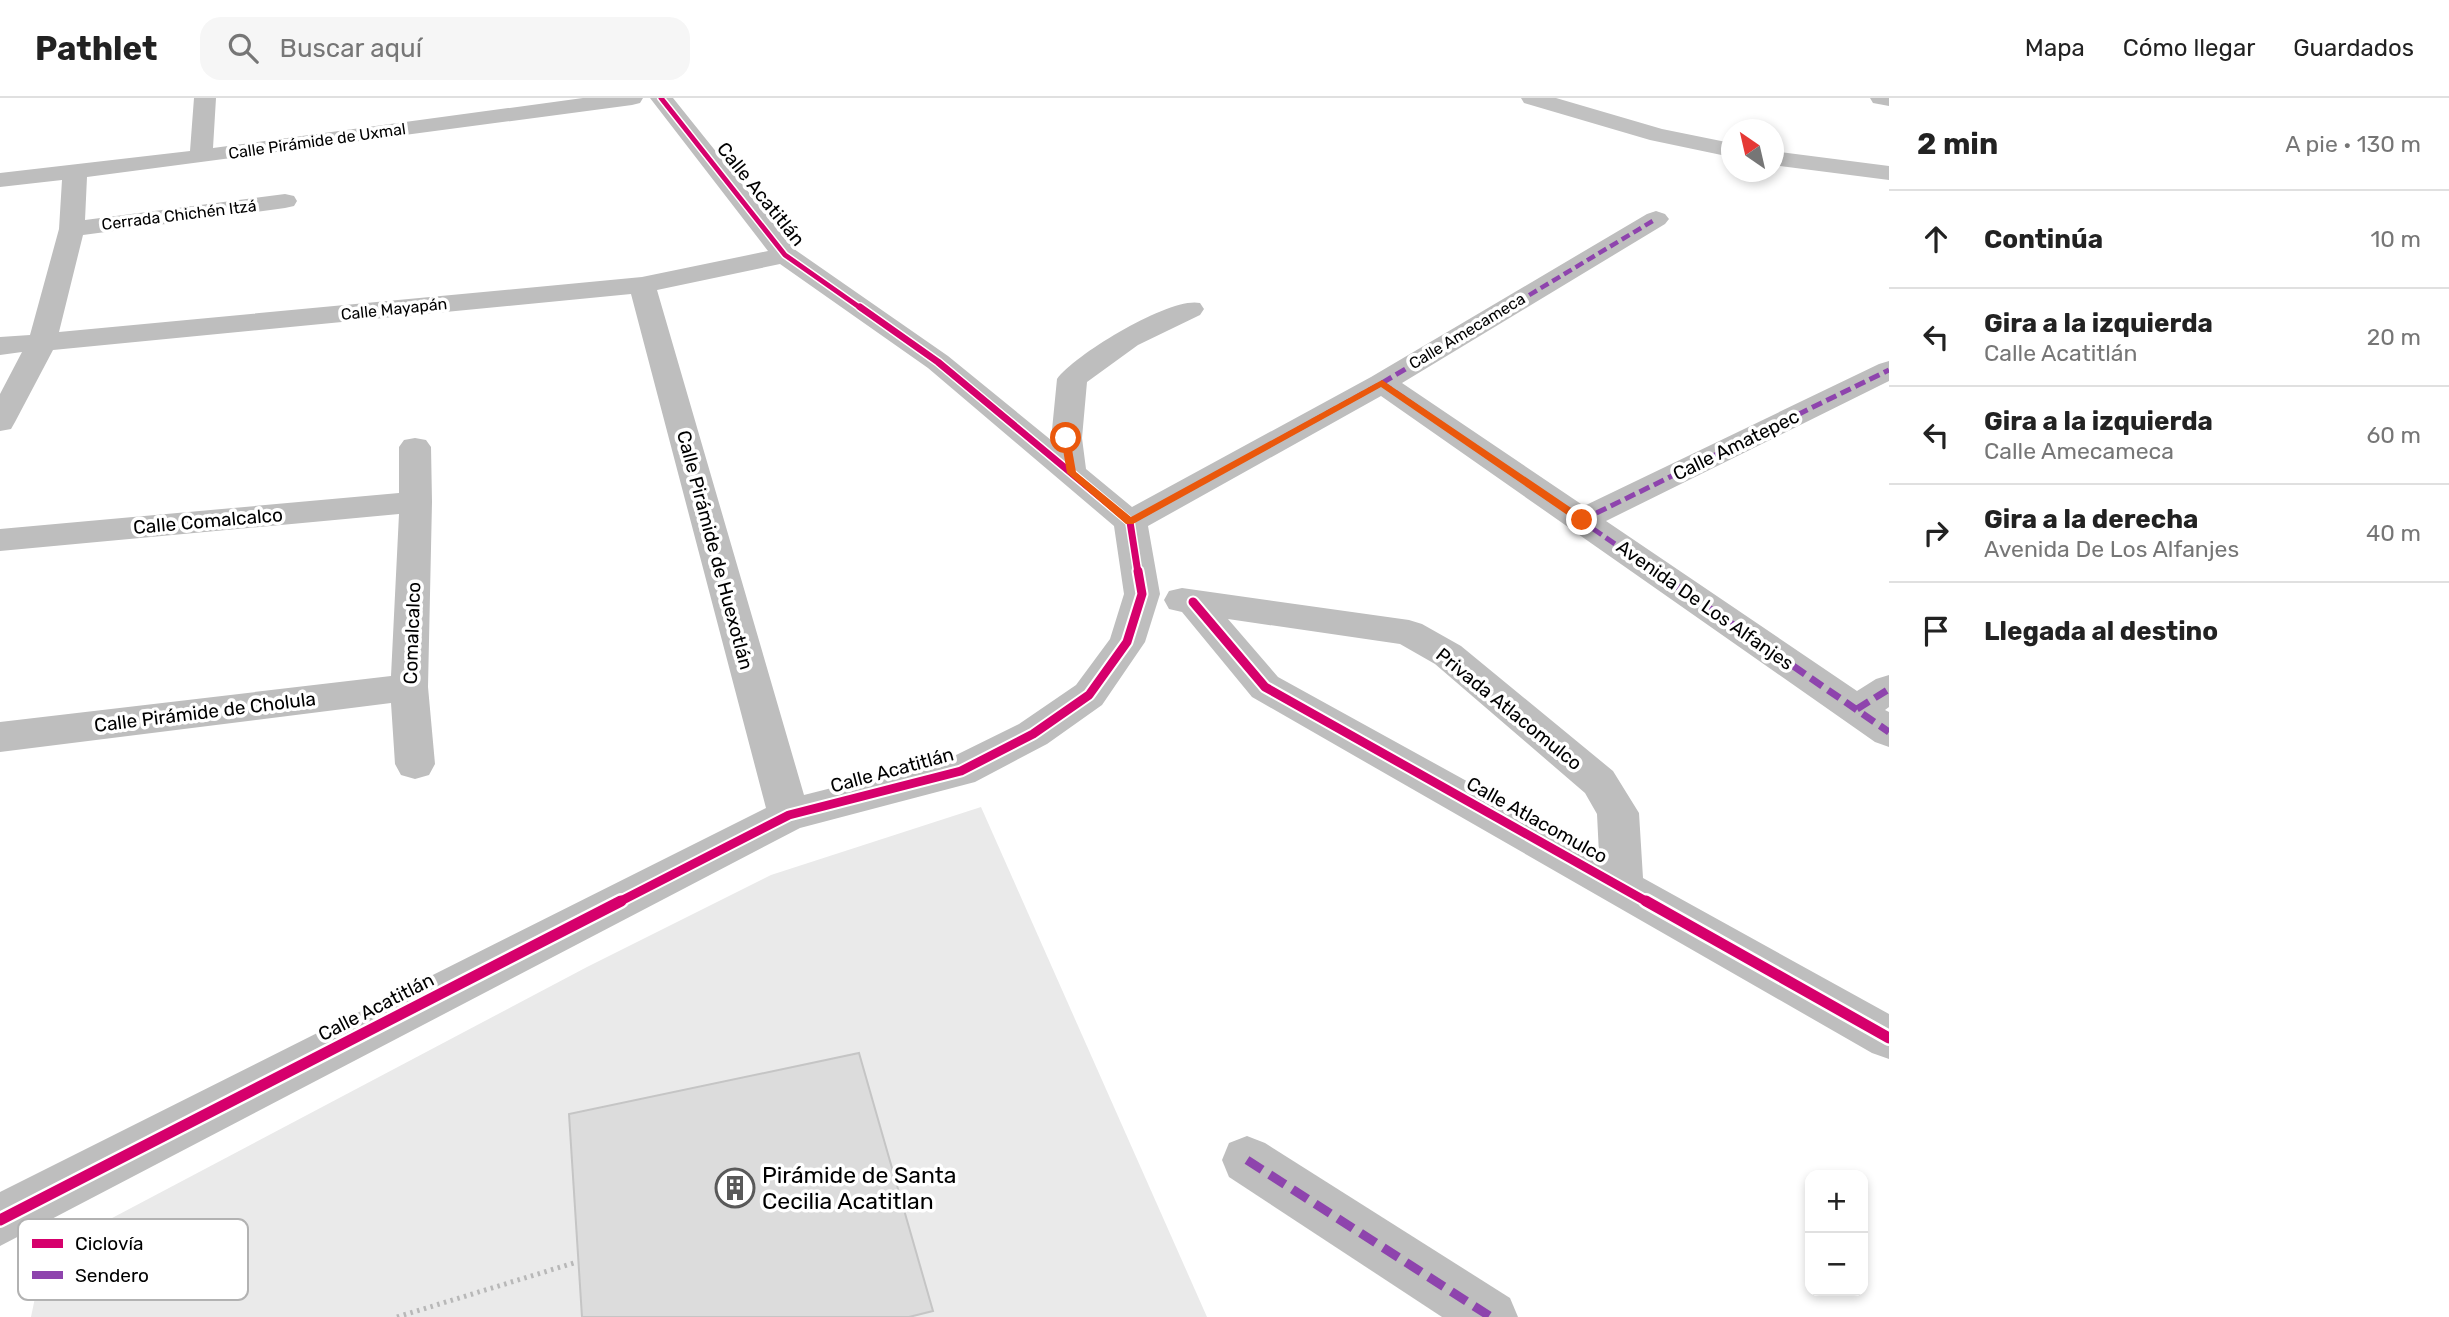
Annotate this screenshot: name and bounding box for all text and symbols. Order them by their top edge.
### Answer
search box [200,17,690,80]
text: Pathlet [35,29,158,68]
icon: search [224,29,262,67]
text: Buscar aquí [280,33,422,64]
text: Mapa [2025,34,2085,62]
text: Cómo llegar [2123,34,2255,62]
text: Guardados [2293,34,2414,62]
street label: Calle Pirámide de Uxmal [227,119,407,163]
north arrow [1721,119,1784,182]
text: 2 min [1917,126,1998,162]
text: A pie · 130 m [2285,130,2421,158]
street label: Calle Acatitlán [712,138,810,250]
street label: Cerrada Chichén Itzá [101,196,257,234]
icon: ahead [1917,220,1955,258]
text: Continúa [1984,224,2103,255]
text: 10 m [2370,225,2421,253]
street label: Calle Amecameca [1405,289,1529,373]
street label: Calle Mayapán [340,294,448,324]
text: Gira a la izquierda [1984,308,2213,339]
icon: left [1917,318,1955,356]
text: 20 m [2367,323,2421,351]
text: Calle Acatitlán [1984,339,2137,367]
street label: Calle Amatepec [1669,404,1803,486]
text: Gira a la izquierda [1984,406,2213,437]
icon: left [1917,416,1955,454]
text: 60 m [2366,421,2421,449]
route start [1050,422,1081,453]
street label: Calle Pirámide de Huexotlán [672,428,758,672]
text: Calle Amecameca [1984,437,2174,465]
street label: Calle Comalcalco [132,503,284,539]
route end [1566,504,1597,535]
text: Gira a la derecha [1984,504,2198,535]
icon: right [1917,514,1955,552]
text: 40 m [2366,519,2421,547]
street label: Avenida De Los Alfanjes [1612,535,1798,675]
text: Avenida De Los Alfanjes [1984,535,2239,563]
street label: Comalcalco [399,581,425,685]
icon: arrive [1917,612,1955,650]
text: Llegada al destino [1984,616,2218,647]
street label: Privada Atlacomulco [1431,643,1587,775]
street label: Calle Pirámide de Cholula [93,687,317,737]
street label: Calle Acatitlán [828,742,956,798]
street label: Calle Atlacomulco [1462,772,1612,868]
street label: Calle Acatitlán [314,968,438,1046]
place label: Pirámide de Santa Cecilia Acatitlan [762,1161,956,1215]
building icon: Pirámide de Santa Cecilia Acatitlan [714,1167,756,1209]
map controls [1805,1170,1868,1296]
button: + [1805,1170,1868,1233]
legend [18,1219,248,1300]
text: Ciclovía [75,1232,144,1255]
button: − [1805,1233,1868,1296]
text: Sendero [75,1264,149,1287]

